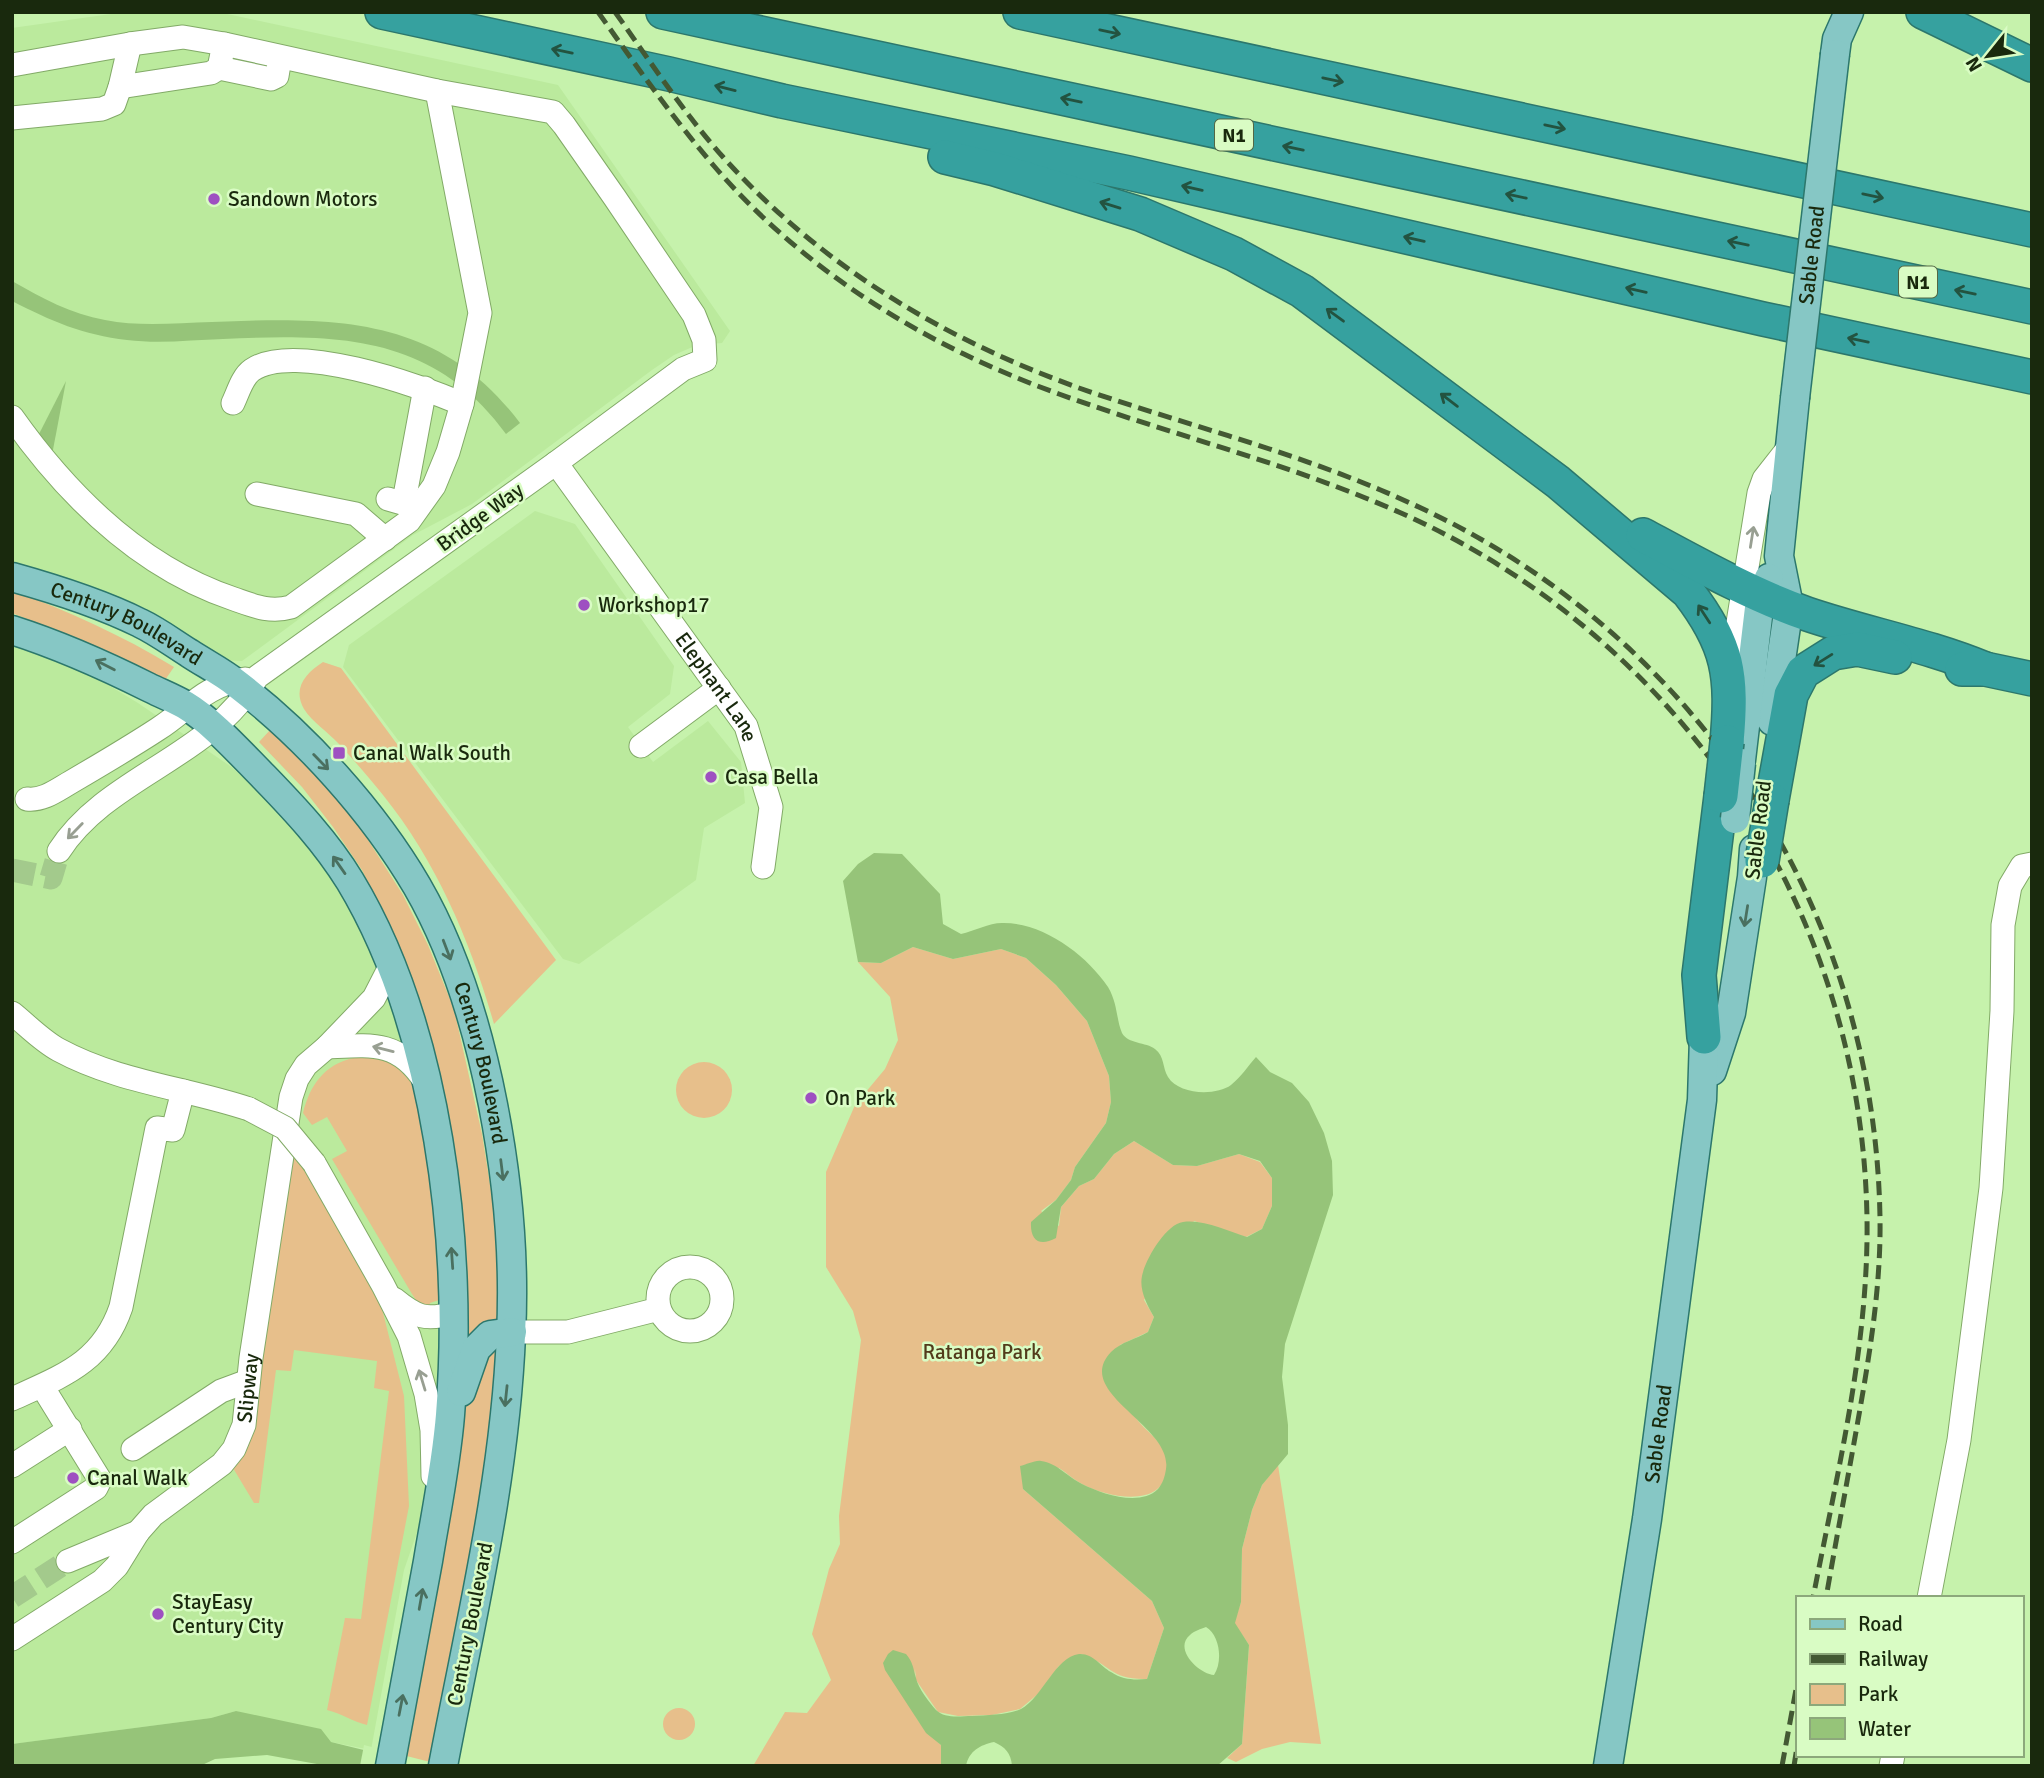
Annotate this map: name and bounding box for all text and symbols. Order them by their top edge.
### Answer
north arrow [1953,21,2023,91]
one-way arrow [1098,25,1121,39]
one-way arrow [551,44,574,58]
text: N [1960,52,1988,76]
one-way arrow [1321,73,1344,87]
one-way arrow [715,81,737,94]
one-way arrow [1060,93,1083,106]
road number: N1 [1215,119,1253,150]
one-way arrow [1543,121,1566,135]
one-way arrow [1282,140,1305,154]
one-way arrow [1182,180,1204,193]
place label: Sandown Motors [228,186,378,212]
one-way arrow [1505,188,1528,202]
one-way arrow [1861,189,1884,203]
marker: Sandown Motors [206,191,222,207]
one-way arrow [1100,197,1122,210]
street label: Sable Road [1793,204,1830,306]
one-way arrow [1403,232,1426,245]
one-way arrow [1727,236,1750,250]
road number: N1 [1899,266,1937,298]
one-way arrow [1625,283,1648,296]
one-way arrow [1954,285,1977,299]
one-way arrow [1326,308,1345,323]
one-way arrow [1847,332,1870,346]
one-way arrow [1440,393,1459,408]
street label: Bridge Way [432,477,529,557]
one-way arrow [1746,526,1759,549]
street label: Century Boulevard [47,576,207,671]
place label: Workshop17 [598,592,710,618]
marker: Workshop17 [576,597,592,613]
one-way arrow [1697,605,1711,624]
street label: Elephant Lane [669,627,763,745]
one-way arrow [1813,653,1833,667]
one-way arrow [95,658,116,671]
place label: Canal Walk South [353,740,511,766]
marker: Canal Walk South [331,745,347,761]
one-way arrow [313,753,330,770]
place label: Casa Bella [725,764,819,790]
marker: Casa Bella [703,769,719,785]
street label: Sable Road [1739,779,1777,881]
one-way arrow [66,822,83,839]
one-way arrow [332,856,346,875]
one-way arrow [1739,904,1752,927]
one-way arrow [441,938,454,960]
street label: Century Boulevard [448,978,513,1146]
one-way arrow [373,1042,395,1055]
place label: On Park [825,1085,896,1111]
marker: On Park [803,1090,819,1106]
one-way arrow [496,1158,509,1180]
one-way arrow [445,1248,458,1270]
park label: Ratanga Park [922,1339,1042,1365]
street label: Slipway [231,1352,264,1424]
one-way arrow [415,1370,428,1392]
street label: Sable Road [1639,1383,1678,1485]
one-way arrow [499,1385,512,1407]
place label: Canal Walk [87,1465,188,1491]
marker: Canal Walk [65,1470,81,1486]
street label: Century Boulevard [441,1540,499,1708]
one-way arrow [415,1588,428,1611]
place label: StayEasy Century City [172,1589,284,1639]
legend [1796,1596,2023,1757]
marker: StayEasy Century City [150,1606,166,1622]
text: Road [1858,1611,1903,1637]
text: Railway [1858,1646,1928,1672]
text: Park [1858,1681,1899,1707]
one-way arrow [395,1694,409,1717]
text: Water [1858,1716,1911,1742]

